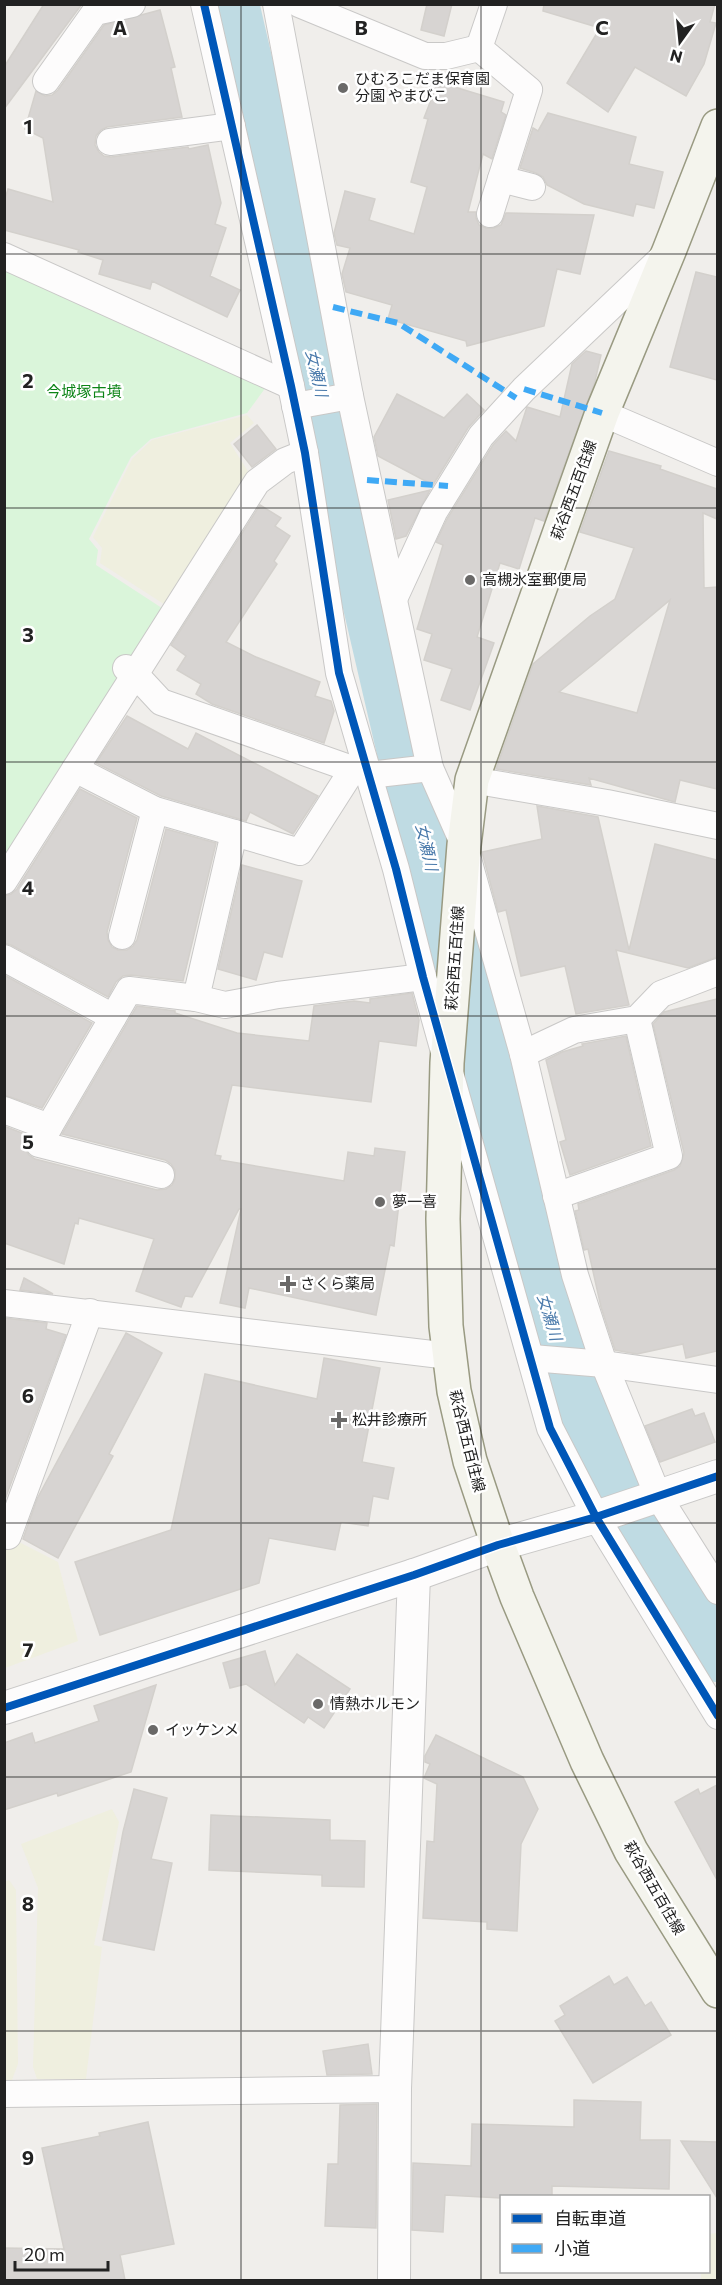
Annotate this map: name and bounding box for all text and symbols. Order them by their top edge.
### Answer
north arrow [650,12,710,72]
text: A [113,15,127,39]
text: B [354,15,368,39]
text: C [595,15,609,39]
text: N [668,46,684,68]
place label: ひむろこだま保育園 分園 やまびこ [355,69,490,104]
marker: ひむろこだま保育園 分園 やまびこ [336,81,350,95]
text: 1 [23,114,33,138]
water label: 女瀬川 [303,347,333,400]
text: 2 [22,368,34,392]
park label: 今城塚古墳 [46,382,122,400]
street label: 萩谷西五百住線 [547,437,599,542]
place label: 高槻氷室郵便局 [482,570,587,588]
marker: 高槻氷室郵便局 [463,573,477,587]
text: 3 [22,622,34,646]
water label: 女瀬川 [413,821,443,874]
text: 4 [22,875,34,899]
street label: 萩谷西五百住線 [441,905,467,1011]
text: 5 [22,1129,34,1153]
place label: 夢一喜 [392,1192,437,1210]
marker: 夢一喜 [373,1195,387,1209]
place label: さくら薬局 [300,1274,375,1292]
marker: さくら薬局 [281,1277,295,1291]
water label: 女瀬川 [534,1291,567,1344]
text: 6 [22,1383,34,1407]
street label: 萩谷西五百住線 [447,1388,489,1494]
place label: 松井診療所 [352,1410,427,1428]
marker: 松井診療所 [330,1411,348,1429]
text: 7 [23,1637,34,1661]
place label: 情熱ホルモン [330,1694,420,1712]
marker: 情熱ホルモン [311,1697,325,1711]
place label: イッケンメ [165,1720,239,1738]
marker: イッケンメ [146,1723,160,1737]
street label: 萩谷西五百住線 [621,1838,689,1937]
text: 8 [22,1891,34,1915]
text: 9 [22,2145,34,2169]
legend [500,2195,710,2273]
text: 自転車道 [554,2207,626,2229]
scale bar [15,2234,108,2272]
text: 小道 [554,2237,590,2259]
text: 20 m [24,2243,65,2265]

